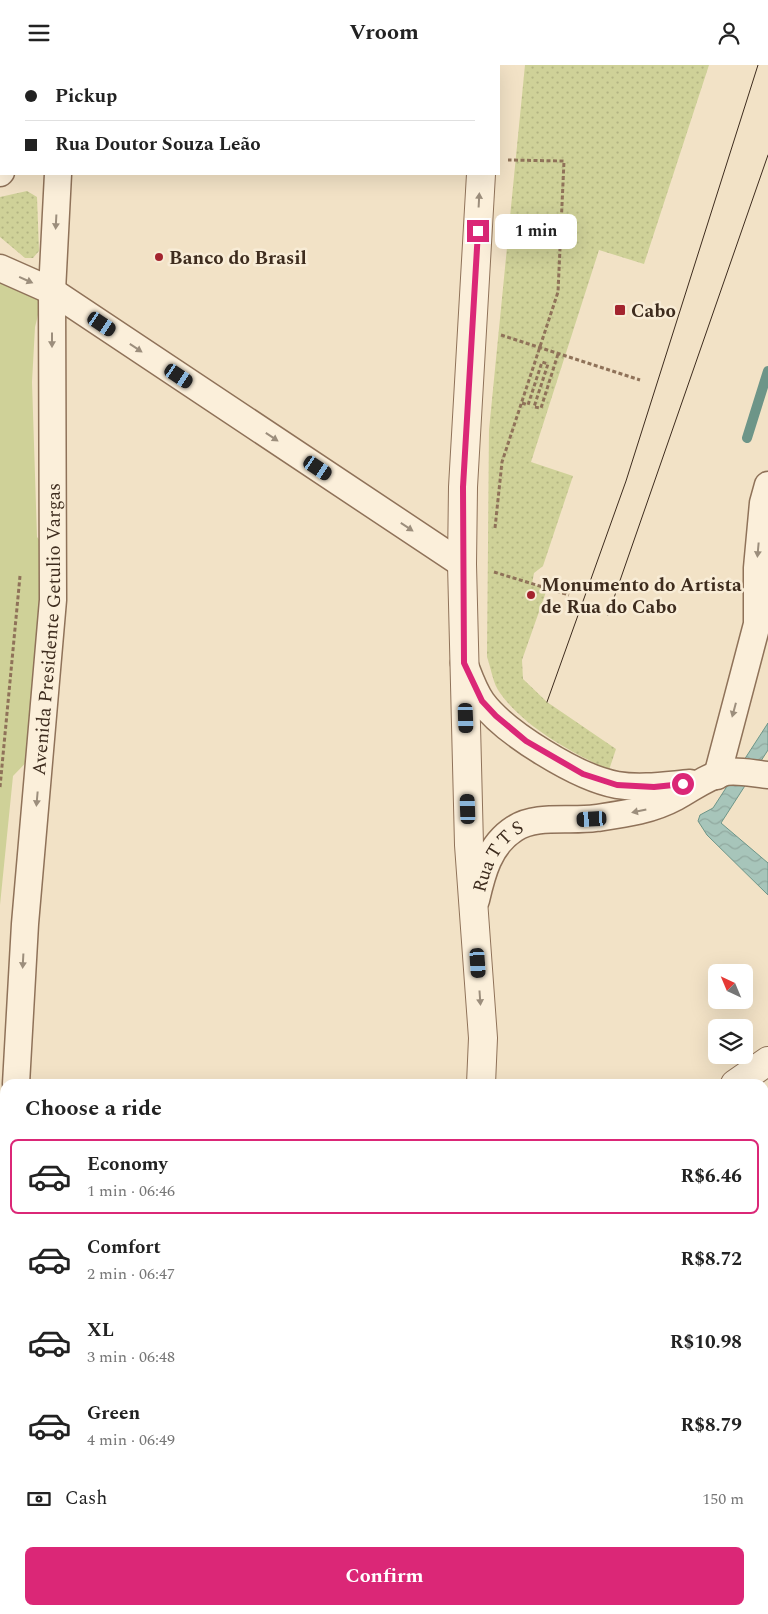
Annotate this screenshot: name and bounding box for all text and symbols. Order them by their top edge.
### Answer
text: Vroom [349,16,419,49]
icon: menu [25,19,53,47]
icon: person [715,19,743,47]
text: Pickup [55,82,117,111]
text: Rua Doutor Souza Leão [55,130,261,159]
one-way arrow [476,192,484,208]
callout: 1 min [496,213,578,249]
one-way arrow [51,215,59,231]
text: 1 min [515,219,557,243]
route end [467,220,489,242]
place label: Banco do Brasil [169,244,307,273]
marker: Banco do Brasil [153,251,165,263]
one-way arrow [19,276,33,284]
place label: Cabo [631,297,676,326]
marker: Cabo [613,303,627,317]
car [85,309,118,339]
one-way arrow [48,332,56,348]
one-way arrow [130,343,143,352]
car [162,361,195,391]
one-way arrow [265,432,278,442]
car [301,453,334,483]
street label: Avenida Presidente Getulio Vargas [25,483,69,777]
one-way arrow [400,522,414,532]
one-way arrow [754,543,762,559]
place label: Monumento do Artista de Rua do Cabo [541,571,742,622]
marker: Monumento do Artista de Rua do Cabo [525,589,537,601]
one-way arrow [730,702,738,717]
car [457,703,474,733]
route start [672,773,694,795]
one-way arrow [33,791,41,807]
car [459,794,476,824]
one-way arrow [632,807,647,815]
car [576,811,607,827]
street label: Rua T T S [465,813,529,896]
car [469,948,486,978]
one-way arrow [19,953,27,969]
north arrow [708,964,752,1009]
map controls [708,964,753,1064]
one-way arrow [477,990,485,1006]
button: layers [708,1019,753,1064]
text: Choose a ride [25,1092,162,1125]
text: Economy [87,1150,168,1179]
icon: car [27,1154,72,1199]
text: R$6.46 [680,1162,742,1191]
text: 1 min · 06:46 [87,1179,175,1203]
text: Comfort [87,1233,161,1262]
icon: car [27,1237,72,1282]
text: R$8.72 [680,1245,742,1274]
text: 2 min · 06:47 [87,1262,175,1286]
text: XL [87,1316,114,1345]
icon: car [27,1320,72,1365]
text: R$10.98 [670,1328,742,1357]
text: 3 min · 06:48 [87,1345,175,1369]
text: Green [87,1399,140,1428]
icon: car [27,1403,72,1448]
text: R$8.79 [680,1411,742,1440]
text: 4 min · 06:49 [87,1428,175,1452]
text: Cash [65,1484,107,1513]
icon: cash [25,1485,53,1513]
text: 150 m [702,1487,744,1511]
button: Confirm [25,1547,744,1605]

